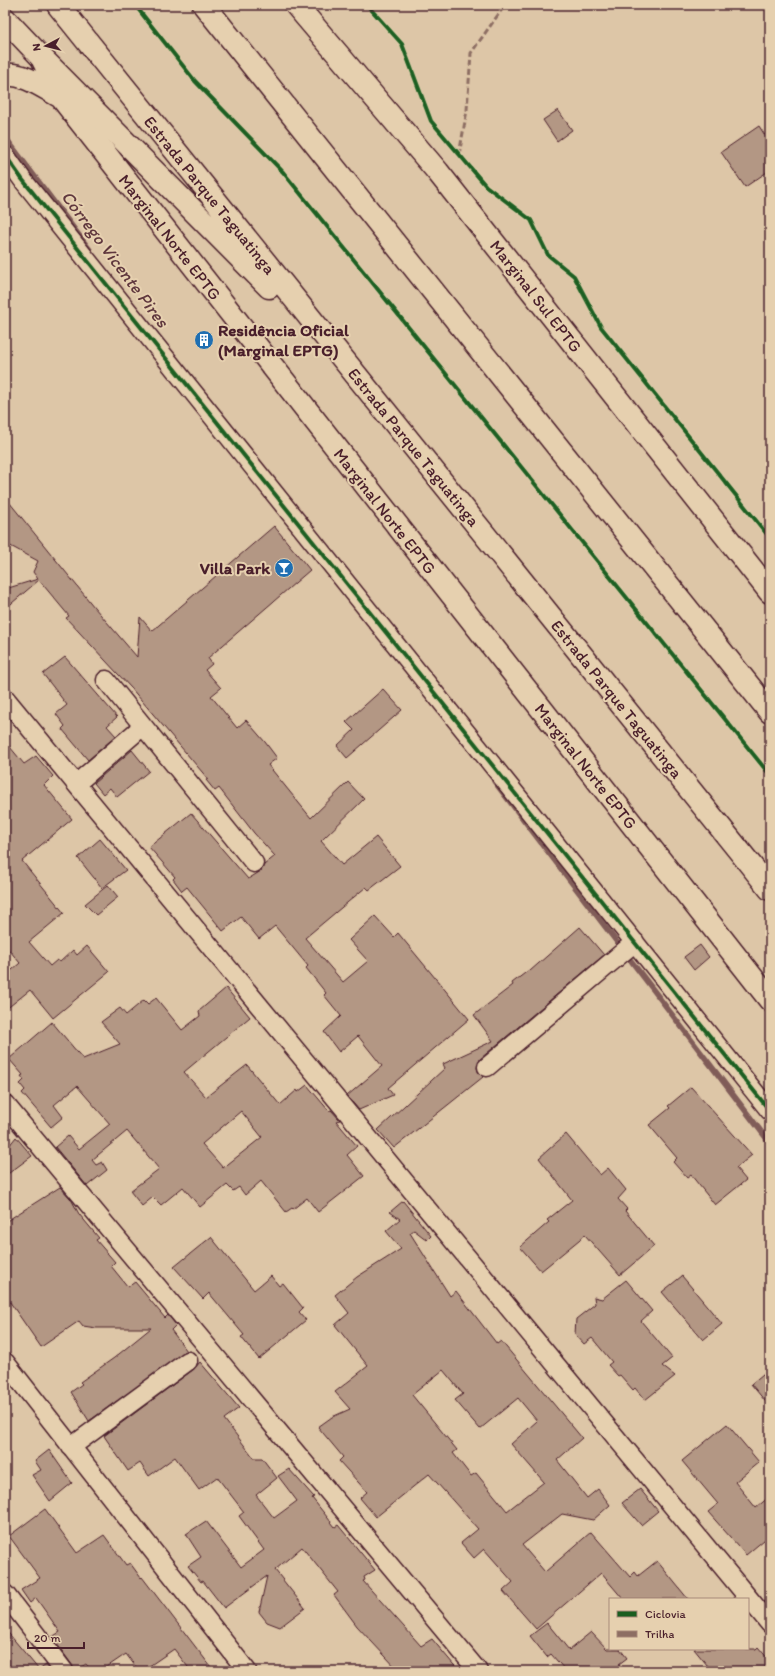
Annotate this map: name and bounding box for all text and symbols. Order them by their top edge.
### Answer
north arrow [26,26,66,66]
text: N [30,43,43,52]
street label: Estrada Parque Taguatinga [140,112,280,278]
street label: Marginal Norte EPTG [115,170,225,304]
water label: Córrego Vicente Pires [56,186,174,332]
street label: Marginal Sul EPTG [486,236,586,356]
place label: Residência Oficial (Marginal EPTG) [218,320,349,361]
building icon: Residência Oficial (Marginal EPTG) [193,329,215,351]
street label: Estrada Parque Taguatinga [344,364,484,530]
street label: Marginal Norte EPTG [330,444,440,578]
bar icon: Villa Park [273,557,295,579]
place label: Villa Park [200,558,270,578]
street label: Estrada Parque Taguatinga [547,616,687,782]
street label: Marginal Norte EPTG [531,699,641,833]
legend [609,1598,749,1650]
text: Ciclovia [645,1607,687,1621]
scale bar [28,1624,84,1650]
text: Trilha [645,1627,674,1641]
text: 20 m [34,1631,61,1645]

